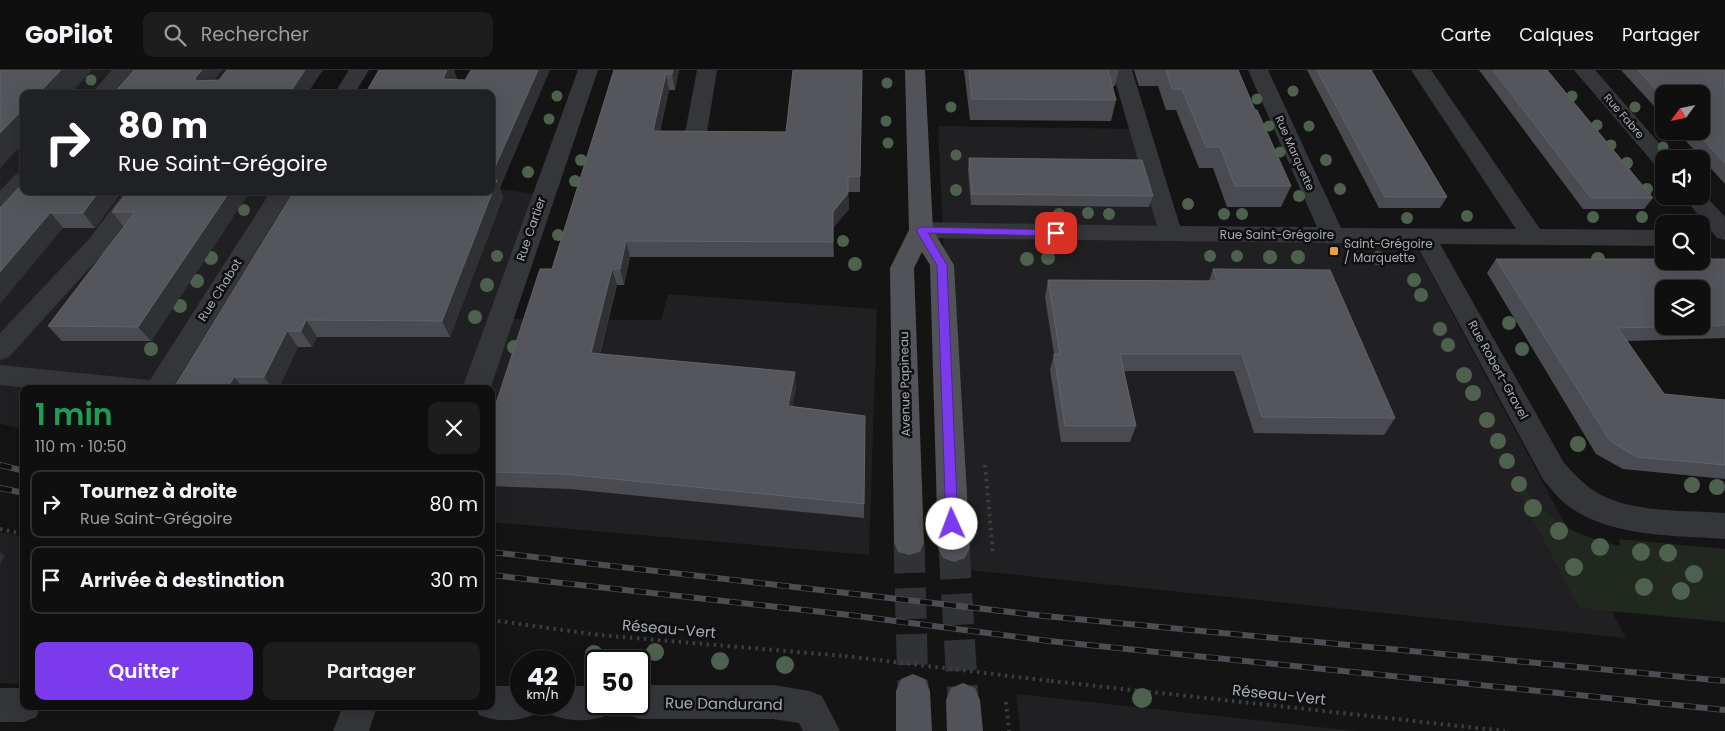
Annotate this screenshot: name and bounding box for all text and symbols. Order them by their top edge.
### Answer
search box [143,12,493,57]
text: GoPilot [25,18,113,51]
icon: search [161,21,189,49]
text: Rechercher [201,21,309,48]
text: Carte [1441,22,1491,47]
text: Calques [1519,22,1594,47]
text: Partager [1622,22,1700,47]
north arrow [1655,85,1710,140]
map controls [1655,85,1710,335]
street label: Rue Fabre [1600,90,1648,142]
text: 80 m [118,101,208,150]
icon: right [35,110,100,175]
street label: Rue Marquette [1271,113,1319,193]
text: Rue Saint-Grégoire [118,148,328,179]
button: sound [1655,150,1710,205]
street label: Rue Cartier [512,194,550,263]
pin [1035,212,1077,254]
button: search [1655,215,1710,270]
icon: arrive [1042,219,1070,247]
street label: Rue Saint-Grégoire [1220,226,1334,243]
place label: Saint-Grégoire / Marquette [1344,235,1433,266]
marker: Saint-Grégoire / Marquette [1328,245,1340,257]
street label: Rue Chabot [194,255,246,324]
button: layers [1655,280,1710,335]
street label: Rue Robert-Gravel [1464,317,1533,422]
street label: Avenue Papineau [895,331,914,437]
text: 1 min [35,393,113,436]
button: close [428,402,480,454]
text: 110 m · 10:50 [35,435,127,458]
text: Tournez à droite [80,478,237,505]
icon: right [37,490,65,518]
text: 80 m [429,491,478,518]
position arrow [925,497,977,549]
text: Rue Saint-Grégoire [80,507,232,530]
icon: arrive [37,566,65,594]
text: Arrivée à destination [80,567,285,594]
text: 30 m [430,567,478,594]
street label: Réseau-Vert [621,614,717,643]
button: Quitter [35,642,253,700]
button: Partager [263,642,480,700]
speed limit sign: 50 [585,650,650,715]
text: 42 [527,659,558,694]
street label: Réseau-Vert [1231,679,1327,710]
text: km/h [527,686,558,703]
street label: Rue Dandurand [665,692,783,715]

